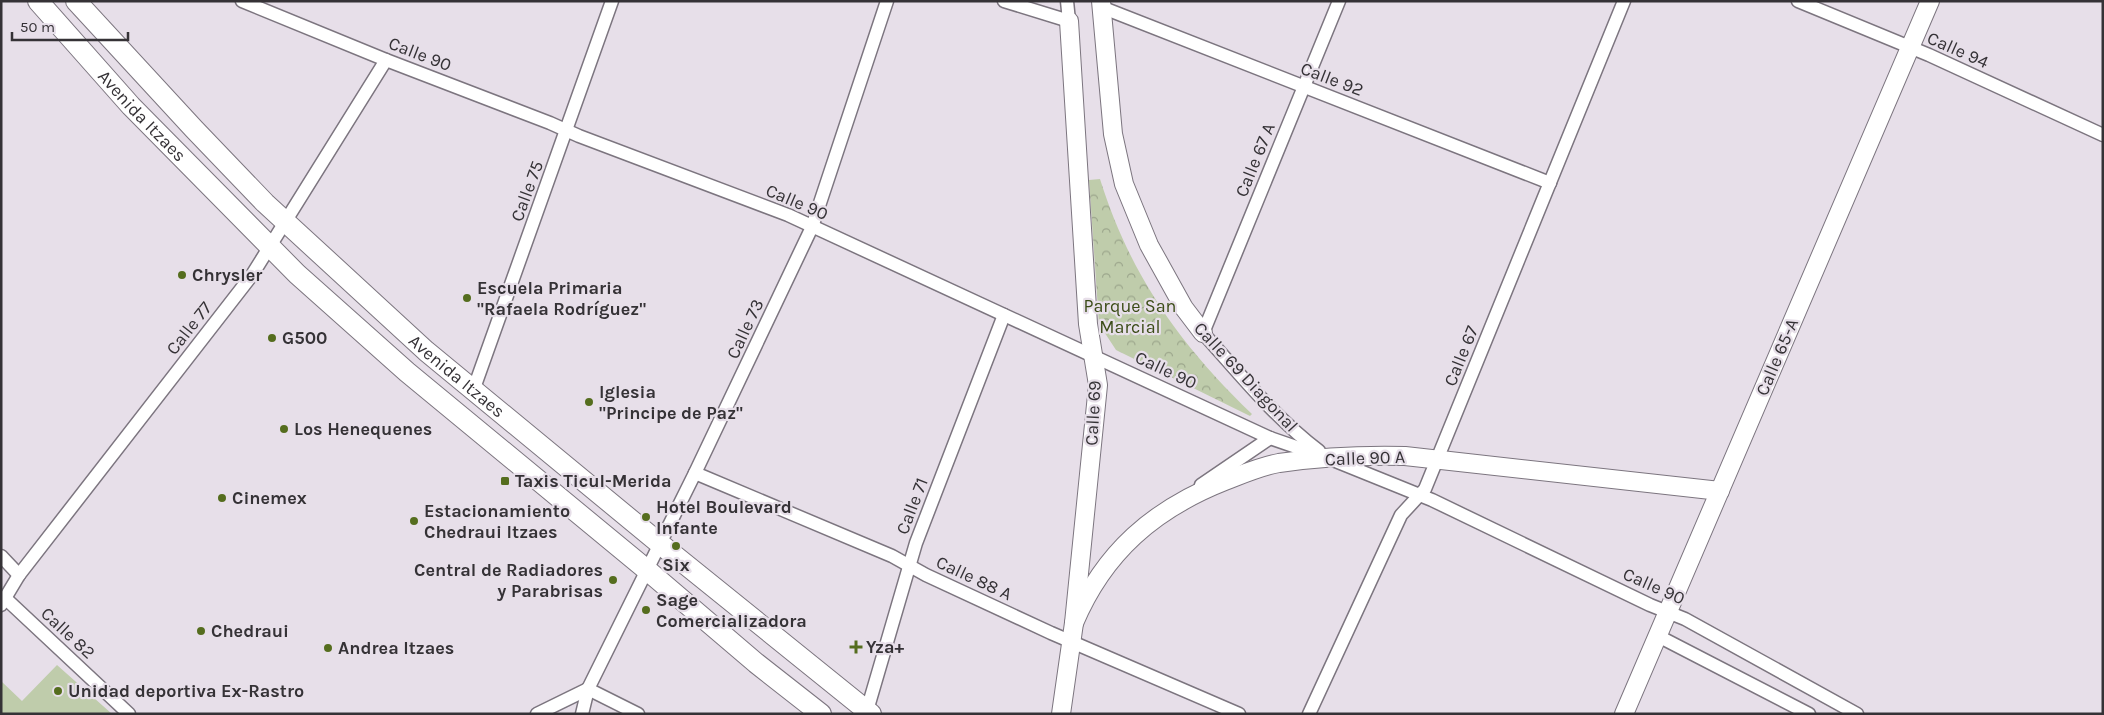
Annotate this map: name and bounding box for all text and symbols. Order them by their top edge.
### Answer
scale bar [12,10,129,42]
text: 50 m [20,18,55,36]
street label: Calle 94 [1924,27,1992,73]
street label: Calle 90 [385,32,455,76]
street label: Calle 92 [1298,57,1366,101]
street label: Avenida Itzaes [93,65,191,166]
street label: Calle 67 A [1230,120,1280,200]
street label: Calle 75 [506,158,548,224]
street label: Calle 90 [762,179,832,225]
place label: Chrysler [192,264,262,286]
marker: Chrysler [176,269,188,281]
place label: Escuela Primaria "Rafaela Rodríguez" [477,277,646,320]
marker: Escuela Primaria "Rafaela Rodríguez" [461,292,473,304]
park label: Parque San Marcial [1084,295,1176,338]
street label: Calle 73 [722,296,768,362]
street label: Calle 77 [161,297,217,359]
street label: Calle 65-A [1751,315,1803,399]
street label: Calle 69 Diagonal [1189,317,1303,437]
street label: Calle 67 [1439,322,1483,389]
place label: G500 [282,327,327,349]
street label: Avenida Itzaes [404,330,509,422]
marker: G500 [266,332,278,344]
street label: Calle 90 [1132,346,1200,394]
street label: Calle 69 [1080,380,1106,446]
place label: Iglesia "Principe de Paz" [599,381,743,424]
marker: Iglesia "Principe de Paz" [583,396,595,408]
place label: Los Henequenes [294,418,432,440]
marker: Los Henequenes [278,423,290,435]
street label: Calle 90 A [1324,446,1406,470]
place label: Taxis Ticul-Merida [515,470,672,492]
marker: Taxis Ticul-Merida [499,475,511,487]
street label: Calle 71 [891,475,933,537]
place label: Cinemex [232,487,307,509]
marker: Cinemex [216,492,228,504]
place label: Hotel Boulevard Infante [656,496,792,539]
place label: Estacionamiento Chedraui Itzaes [424,500,570,543]
marker: Hotel Boulevard Infante [640,511,652,523]
marker: Estacionamiento Chedraui Itzaes [408,515,420,527]
marker: Six [670,540,682,552]
street label: Calle 88 A [933,551,1015,605]
place label: Six [662,554,690,576]
place label: Central de Radiadores y Parabrisas [414,559,603,602]
street label: Calle 90 [1620,563,1688,609]
marker: Central de Radiadores y Parabrisas [607,574,619,586]
place label: Sage Comercializadora [656,589,807,632]
street label: Calle 82 [36,602,100,664]
marker: Sage Comercializadora [640,604,652,616]
place label: Chedraui [211,620,289,642]
marker: Chedraui [195,625,207,637]
place label: Yza+ [866,636,905,658]
place label: Andrea Itzaes [338,637,454,659]
marker: Yza+ [850,641,862,653]
marker: Andrea Itzaes [322,642,334,654]
place label: Unidad deportiva Ex-Rastro [68,680,304,702]
marker: Unidad deportiva Ex-Rastro [52,685,64,697]

